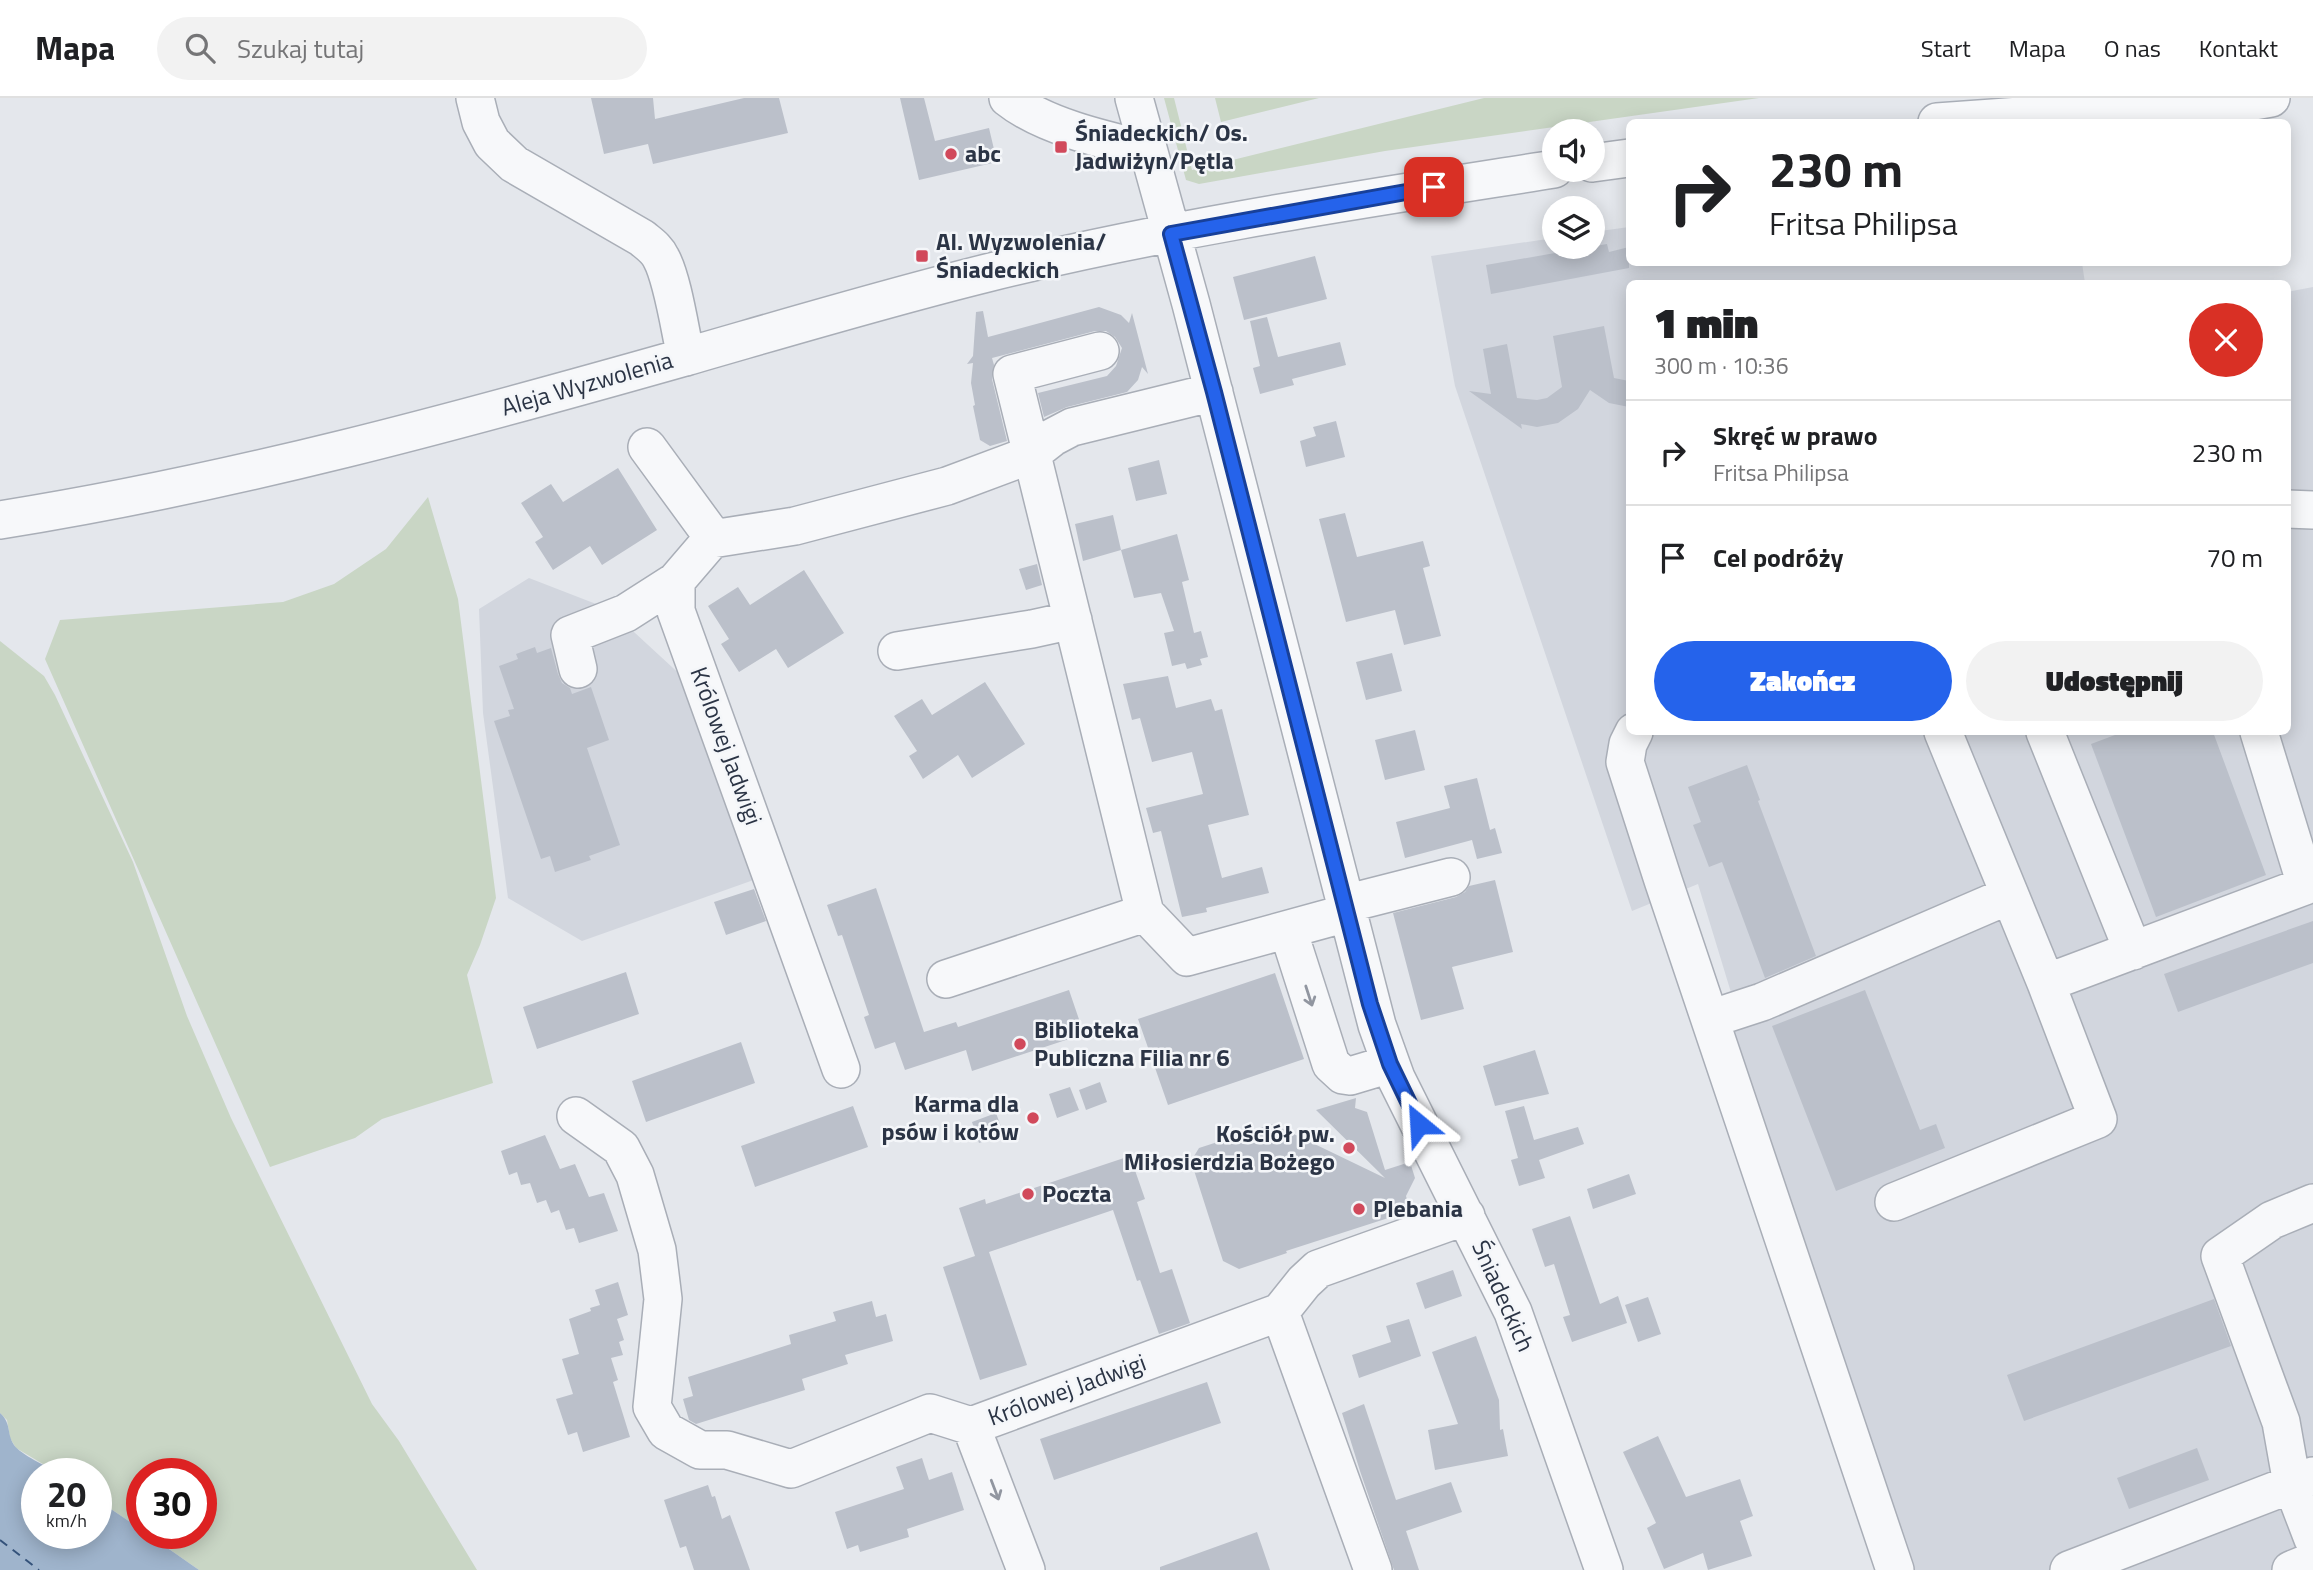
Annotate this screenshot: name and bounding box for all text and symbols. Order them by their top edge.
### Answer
search box [157,17,647,80]
text: Mapa [35,23,115,73]
icon: search [181,29,219,67]
text: Szukaj tutaj [237,29,364,68]
text: Start [1921,30,1971,66]
text: Mapa [2009,30,2066,66]
text: O nas [2104,30,2161,66]
text: Kontakt [2199,30,2278,66]
place label: Śniadeckich/ Os. Jadwiżyn/Pętla [1075,114,1248,178]
map controls [1542,119,1605,259]
button: sound [1542,119,1605,182]
text: 230 m [1769,131,1903,206]
place label: abc [965,135,1001,171]
marker: Śniadeckich/ Os. Jadwiżyn/Pętla [1053,139,1069,155]
marker: abc [943,146,959,162]
icon: right [1654,147,1745,238]
pin [1404,157,1464,217]
icon: arrive [1415,168,1453,206]
button: layers [1542,196,1605,259]
text: Fritsa Philipsa [1769,199,1958,247]
place label: Al. Wyzwolenia/ Śniadeckich [936,223,1107,287]
marker: Al. Wyzwolenia/ Śniadeckich [914,248,930,264]
text: 1 min [1654,290,1758,354]
button: close [2189,303,2263,377]
street label: Aleja Wyzwolenia [497,341,677,425]
text: 300 m · 10:36 [1654,348,1789,383]
text: Skręć w prawo [1713,416,1878,455]
text: 230 m [2192,433,2263,472]
icon: right [1654,434,1692,472]
text: Fritsa Philipsa [1713,455,1849,490]
text: Cel podróży [1713,538,1843,577]
text: 70 m [2206,538,2263,577]
icon: arrive [1654,539,1692,577]
button: Zakończ [1654,641,1952,721]
button: Udostępnij [1966,641,2263,721]
street label: Królowej Jadwigi [682,661,772,830]
one-way arrow [1304,984,1316,1006]
place label: Biblioteka Publiczna Filia nr 6 [1034,1011,1230,1075]
marker: Biblioteka Publiczna Filia nr 6 [1012,1036,1028,1052]
place label: Karma dla psów i kotów [882,1085,1019,1149]
position arrow [1382,1087,1456,1161]
marker: Karma dla psów i kotów [1025,1110,1041,1126]
place label: Kościół pw. Miłosierdzia Bożego [1124,1115,1335,1179]
marker: Kościół pw. Miłosierdzia Bożego [1341,1140,1357,1156]
place label: Poczta [1042,1175,1112,1211]
marker: Poczta [1020,1186,1036,1202]
place label: Plebania [1373,1190,1463,1226]
marker: Plebania [1351,1201,1367,1217]
street label: Śniadeckich [1463,1234,1544,1357]
street label: Królowej Jadwigi [982,1344,1151,1434]
speed limit sign: 30 [126,1458,217,1549]
text: 20 [47,1467,86,1521]
one-way arrow [990,1478,1003,1500]
text: km/h [46,1507,87,1534]

